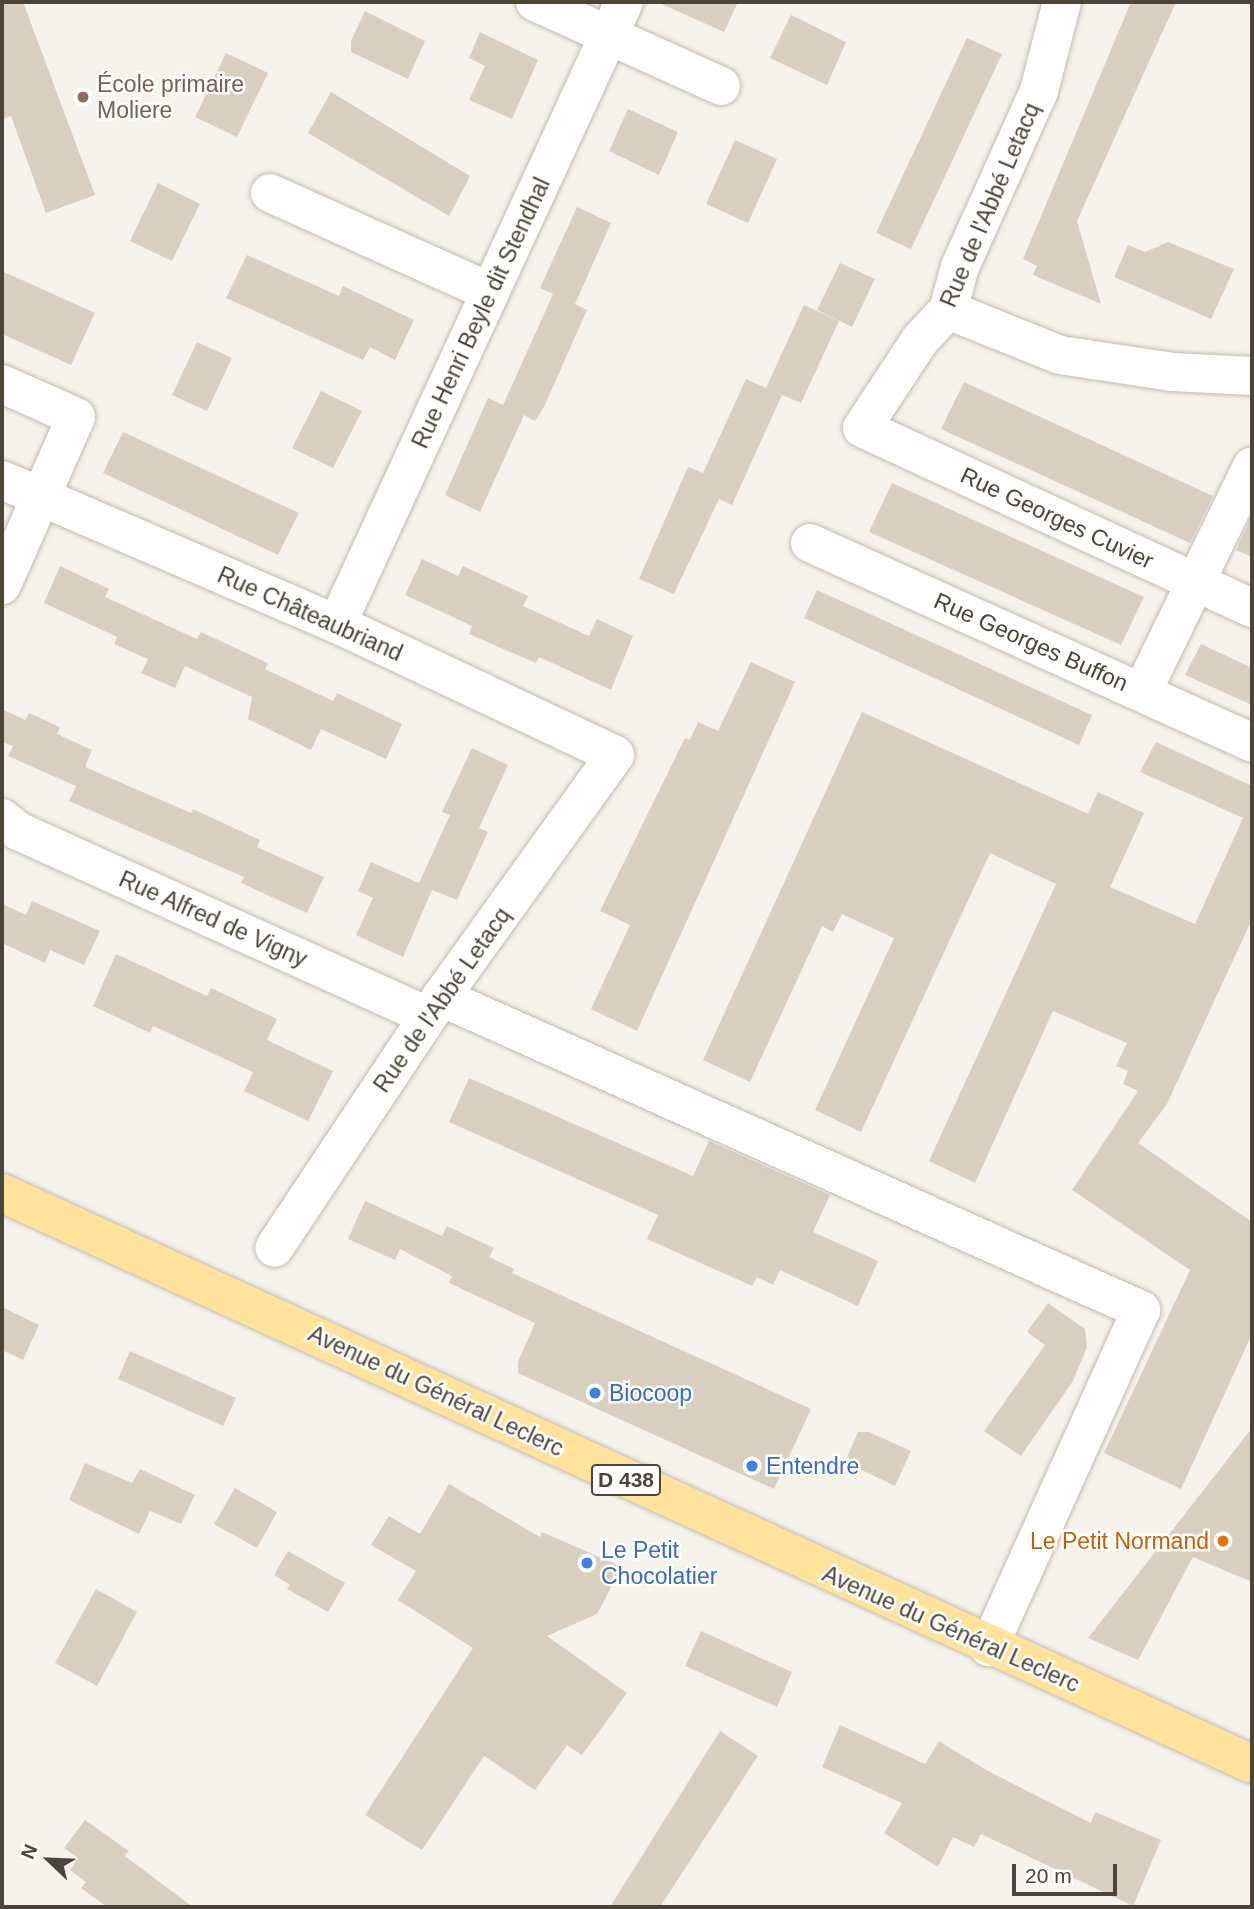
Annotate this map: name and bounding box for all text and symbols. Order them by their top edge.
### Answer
place label: École primaire Moliere [97,70,244,124]
marker: École primaire Moliere [75,89,91,105]
street label: Rue de l'Abbé Letacq [934,99,1046,311]
street label: Rue Henri Beyle dit Stendhal [406,173,556,453]
street label: Rue Georges Cuvier [956,461,1158,575]
street label: Rue Châteaubriand [213,561,407,667]
street label: Rue Georges Buffon [930,587,1132,697]
street label: Rue Alfred de Vigny [114,865,312,973]
street label: Rue de l'Abbé Letacq [368,902,516,1098]
street label: Avenue du Général Leclerc [304,1320,568,1462]
place label: Biocoop [609,1379,692,1407]
marker: Biocoop [587,1385,603,1401]
place label: Entendre [766,1452,859,1480]
marker: Entendre [744,1458,760,1474]
road number: D 438 [589,1462,663,1498]
place label: Le Petit Normand [1030,1527,1209,1555]
marker: Le Petit Normand [1215,1533,1231,1549]
place label: Le Petit Chocolatier [601,1536,717,1590]
marker: Le Petit Chocolatier [579,1555,595,1571]
street label: Avenue du Général Leclerc [818,1560,1084,1698]
north arrow [14,1825,84,1895]
text: N [17,1841,42,1862]
scale bar [1016,1850,1121,1894]
text: 20 m [1025,1864,1072,1887]

